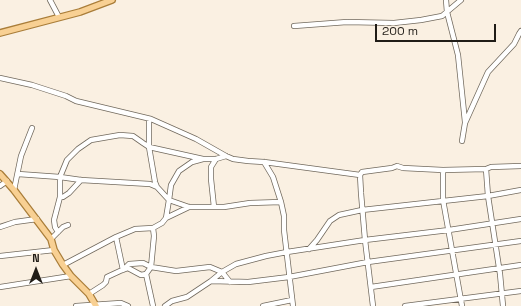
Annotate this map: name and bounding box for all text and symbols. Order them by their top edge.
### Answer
scale bar [377,16,498,42]
text: 200 m [382,23,418,39]
north arrow [16,250,56,290]
text: N [32,251,40,265]

